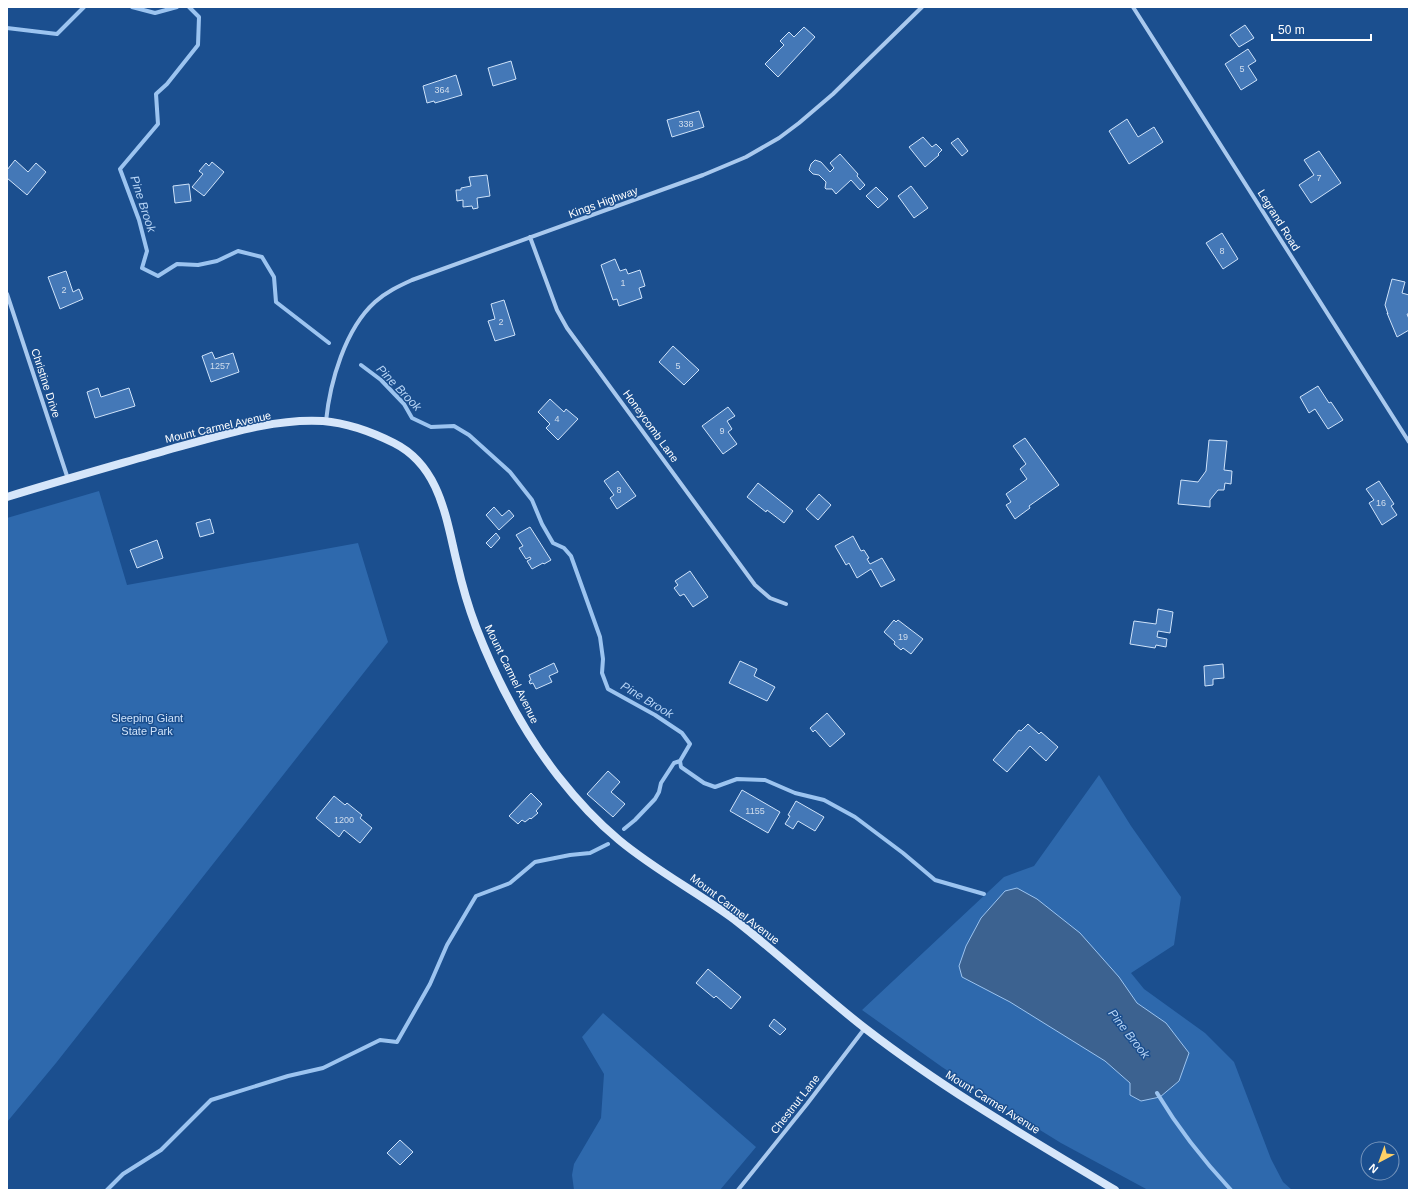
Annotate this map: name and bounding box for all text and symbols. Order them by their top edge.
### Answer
scale bar [1272,16,1371,42]
text: 50 m [1278,23,1305,37]
house number: 5 [1239,64,1245,74]
house number: 364 [434,85,450,95]
house number: 338 [678,119,694,129]
house number: 7 [1316,173,1322,183]
water label: Pine Brook [127,174,159,235]
street label: Kings Highway [567,184,640,220]
street label: Legrand Road [1255,187,1303,253]
house number: 8 [1219,246,1225,256]
house number: 1 [620,278,626,288]
house number: 2 [61,285,67,295]
house number: 2 [498,317,504,327]
street label: Christine Drive [29,347,63,419]
house number: 1257 [210,361,230,371]
house number: 5 [675,361,681,371]
water label: Pine Brook [374,362,425,415]
street label: Honeycomb Lane [621,388,681,464]
street label: Mount Carmel Avenue [164,409,272,445]
house number: 4 [554,414,560,424]
house number: 9 [719,426,725,436]
house number: 8 [616,485,622,495]
house number: 16 [1376,498,1386,508]
street label: Mount Carmel Avenue [483,623,541,725]
house number: 19 [898,632,908,642]
water label: Pine Brook [618,679,677,722]
park label: Sleeping Giant State Park [111,712,183,737]
house number: 1155 [745,806,765,816]
house number: 1200 [334,815,354,825]
street label: Mount Carmel Avenue [688,872,782,946]
water label: Pine Brook [1105,1007,1153,1062]
street label: Mount Carmel Avenue [944,1068,1042,1136]
street label: Chestnut Lane [768,1072,822,1136]
north arrow [1360,1141,1400,1181]
text: N [1366,1161,1380,1176]

